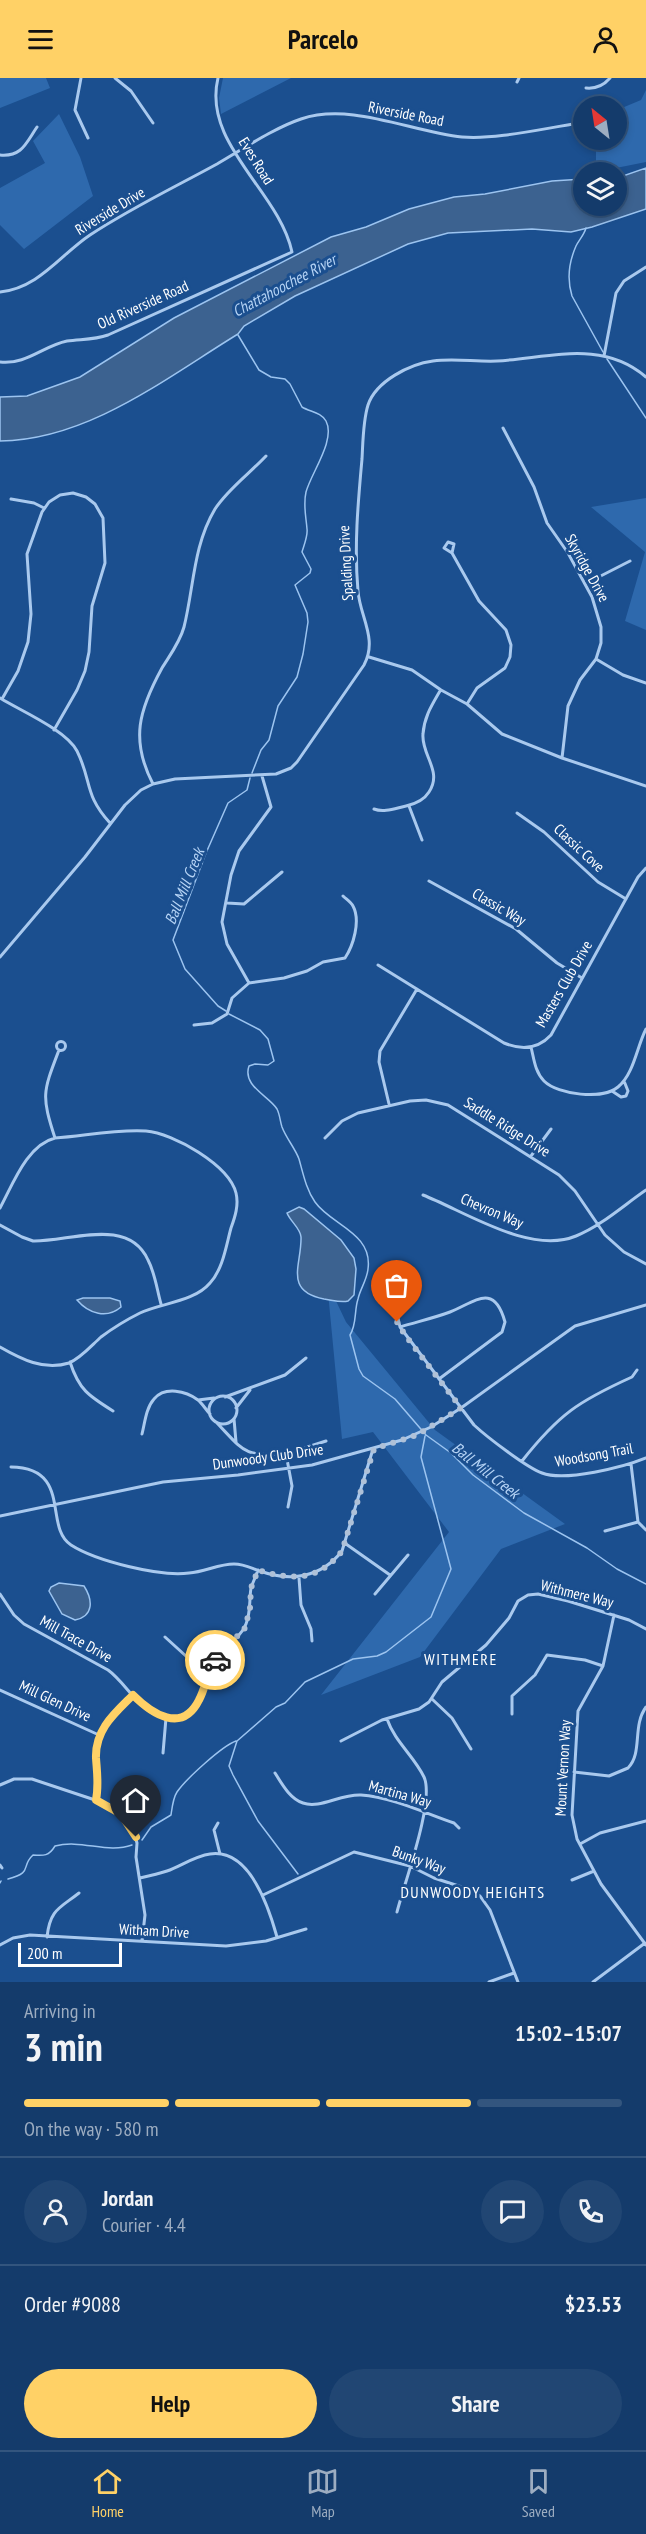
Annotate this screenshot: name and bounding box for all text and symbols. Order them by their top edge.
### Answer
text: Parcelo [288,22,358,56]
icon: menu [24,23,57,56]
icon: person [589,23,622,56]
north arrow [573,96,627,150]
map controls [573,96,627,216]
street label: Riverside Road [367,97,445,130]
street label: Eves Road [235,134,278,188]
button: layers [573,162,627,216]
street label: Riverside Drive [71,182,148,239]
water label: Chattahoochee River [229,248,342,321]
street label: Old Riverside Road [94,276,191,333]
street label: Spalding Drive [334,525,357,601]
street label: Skyridge Drive [561,530,614,605]
street label: Classic Cove [550,819,609,876]
water label: Ball Mill Creek [160,843,209,927]
street label: Classic Way [469,884,530,930]
street label: Masters Club Drive [531,937,596,1031]
street label: Saddle Ridge Drive [461,1092,554,1161]
street label: Chevron Way [458,1189,527,1232]
pin [371,1260,422,1322]
icon: bag [380,1269,413,1302]
water label: Ball Mill Creek [448,1437,525,1504]
street label: Woodsong Trail [554,1438,635,1471]
street label: Dunwoody Club Drive [211,1439,324,1474]
street label: Withmere Way [539,1575,616,1612]
street label: Mill Trace Drive [37,1611,116,1666]
courier [185,1630,245,1690]
icon: car [199,1644,232,1677]
district label: WITHMERE [424,1649,498,1669]
street label: Mill Glen Drive [16,1676,94,1725]
street label: Mount Vernon Way [550,1719,575,1817]
pin [110,1775,161,1837]
street label: Martina Way [367,1776,434,1812]
icon: home [119,1784,152,1817]
street label: Bunky Way [390,1841,449,1878]
district label: DUNWOODY HEIGHTS [400,1882,546,1902]
street label: Witham Drive [118,1919,190,1942]
scale bar [18,1940,122,1968]
text: 200 m [27,1943,62,1963]
text: Arriving in [24,1998,96,2024]
text: 15:02–15:07 [515,2019,622,2047]
text: 3 min [24,2021,103,2072]
text: On the way · 580 m [24,2116,159,2142]
button: person [24,2180,87,2243]
button: chat [481,2180,544,2243]
button: phone [559,2180,622,2243]
text: Jordan [102,2184,153,2212]
text: Courier · 4.4 [102,2212,186,2238]
text: Order #9088 [24,2290,121,2318]
text: $23.53 [565,2290,622,2318]
button: Help [24,2369,317,2438]
button: Share [329,2369,622,2438]
tab: Home [91,2465,124,2521]
tab: Map [306,2465,339,2521]
tab: Saved [522,2465,555,2521]

